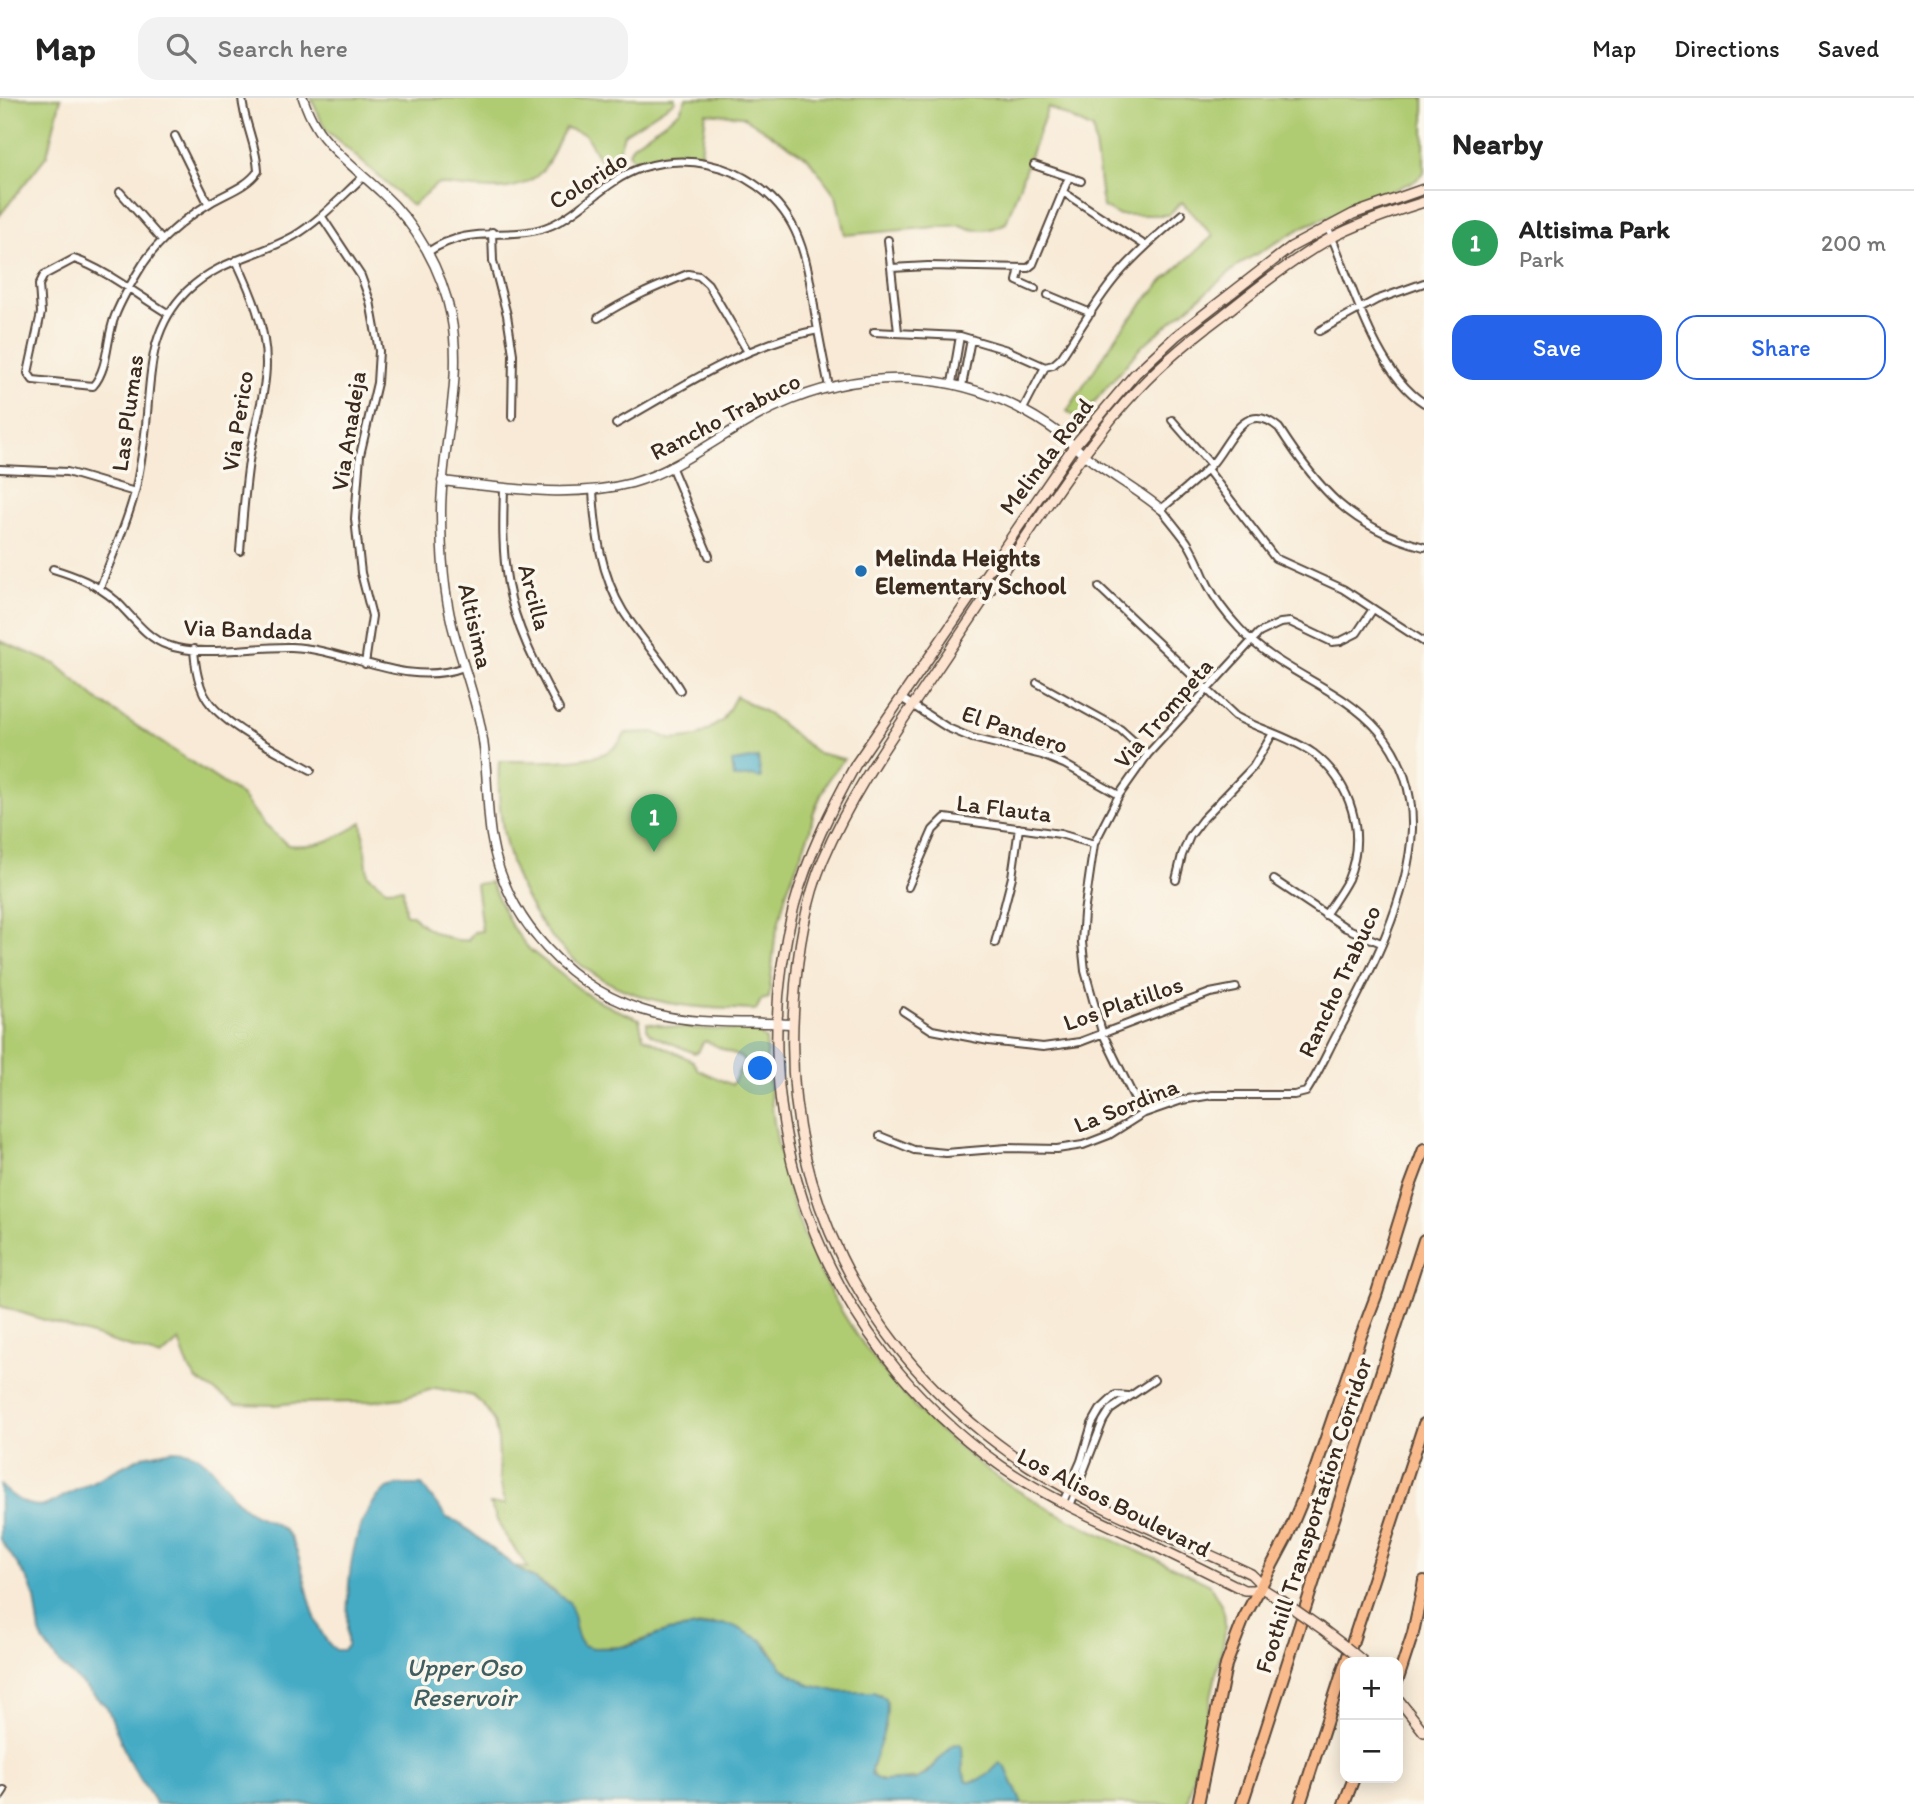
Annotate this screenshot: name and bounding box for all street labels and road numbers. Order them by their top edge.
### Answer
street label: Colorido [543,145,633,215]
street label: Las Plumas [104,353,150,473]
street label: Rancho Trabuco [645,366,805,466]
street label: Via Perico [215,369,259,473]
street label: Via Anadeja [324,369,372,493]
street label: Melinda Road [993,392,1099,520]
street label: Arcilla [512,561,558,633]
street label: Altisima [452,580,500,672]
street label: Via Bandada [183,612,313,646]
street label: Via Trompeta [1107,652,1219,774]
street label: El Pandero [958,698,1072,760]
street label: La Flauta [955,788,1054,828]
street label: Rancho Trabuco [1291,900,1387,1062]
street label: Los Platillos [1059,969,1187,1037]
street label: La Sordina [1069,1071,1183,1139]
street label: Foothill Transportation Corridor [1248,1353,1378,1676]
street label: Los Alisos Boulevard [1012,1441,1216,1563]

